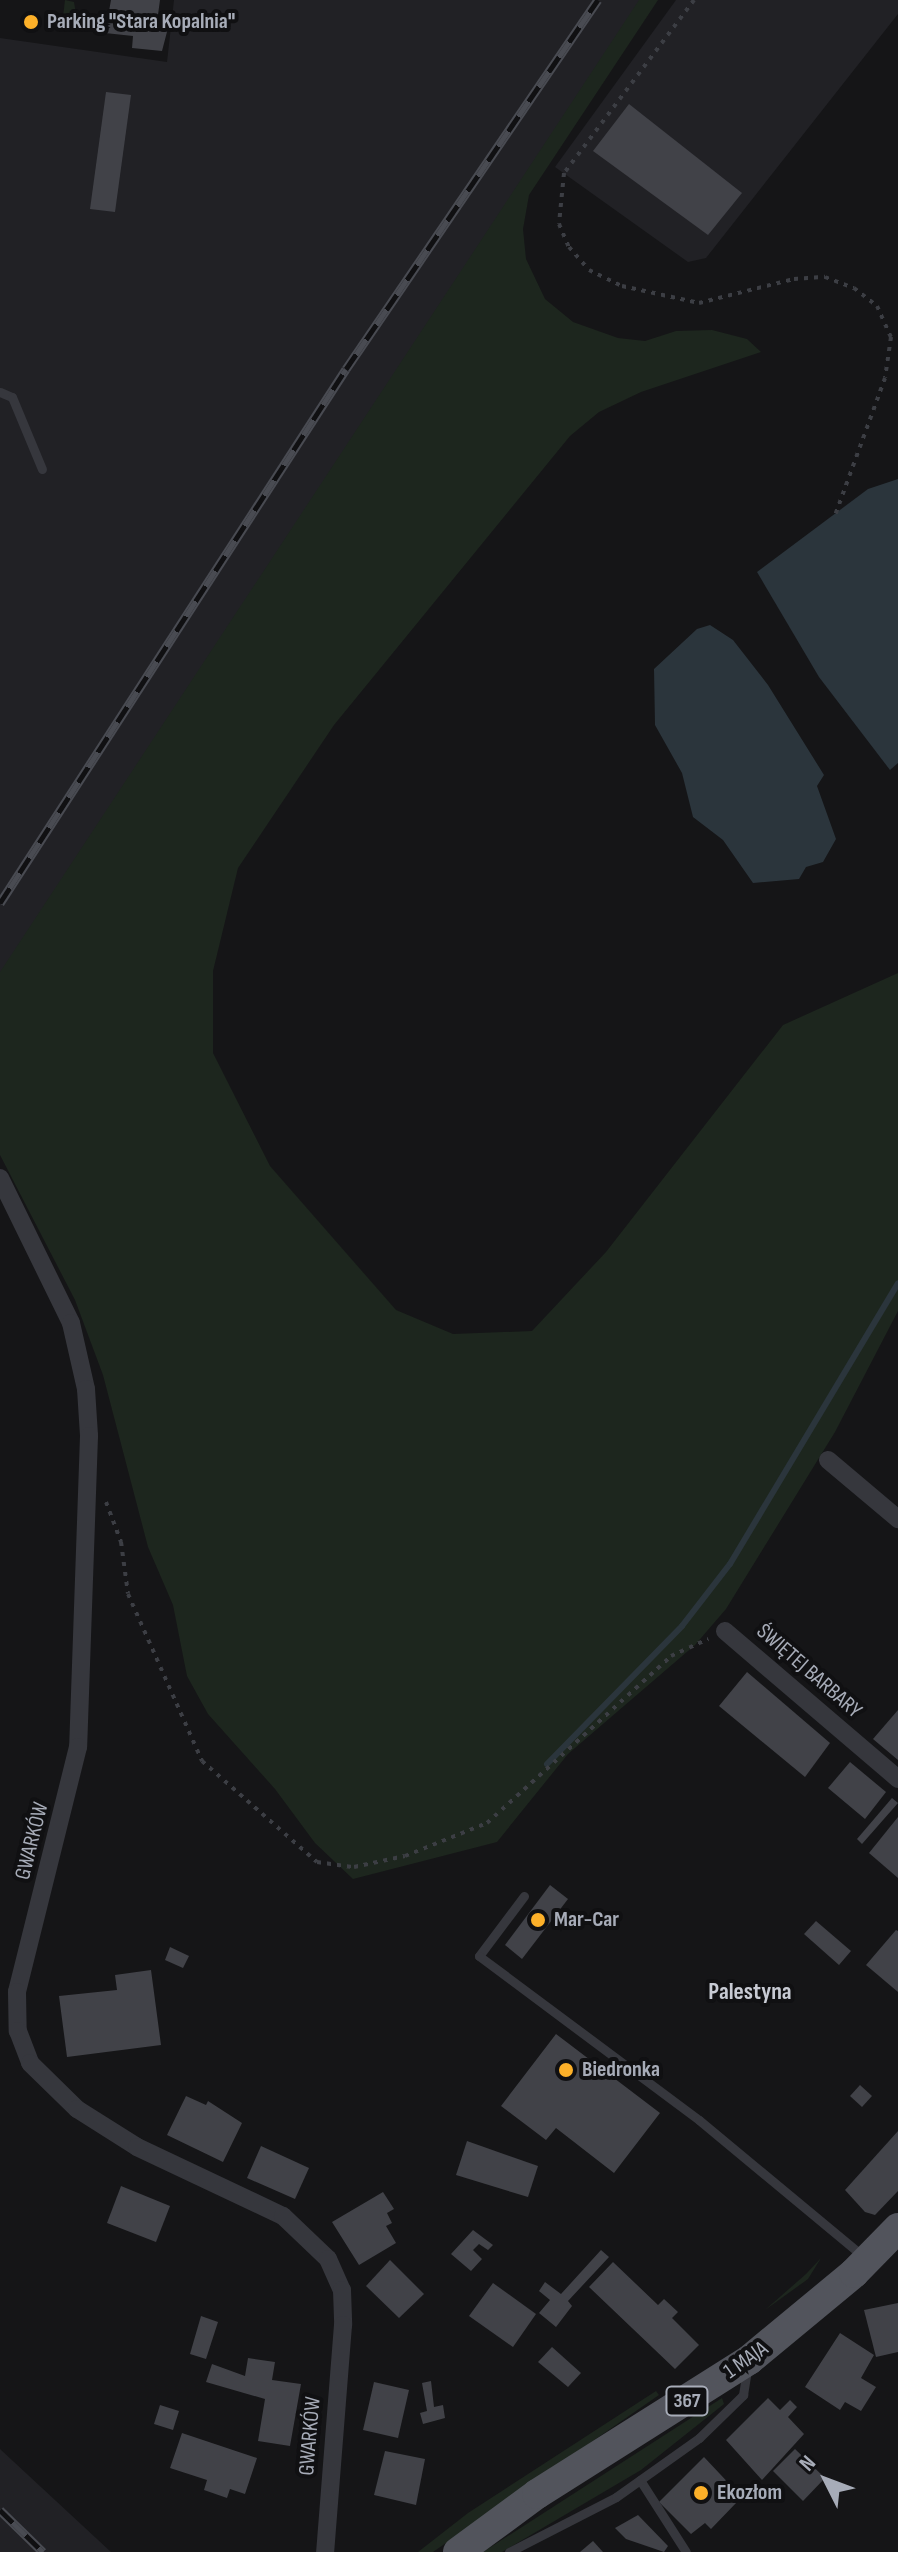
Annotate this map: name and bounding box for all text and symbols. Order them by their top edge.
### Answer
place label: Parking "Stara Kopalnia" [47,9,235,35]
marker: Parking "Stara Kopalnia" [22,13,40,31]
street label: ŚWIĘTEJ BARBARY [751,1618,867,1724]
street label: GWARKÓW [10,1800,54,1882]
place label: Mar-Car [554,1907,619,1933]
marker: Mar-Car [529,1911,547,1929]
district label: Palestyna [708,1978,792,2006]
place label: Biedronka [582,2057,660,2083]
marker: Biedronka [557,2061,575,2079]
street label: 1 MAJA [719,2335,773,2385]
road number: 367 [665,2385,709,2417]
street label: GWARKÓW [293,2396,327,2476]
north arrow [786,2440,866,2520]
text: N [794,2450,822,2477]
place label: Ekozłom [717,2480,782,2506]
marker: Ekozłom [692,2484,710,2502]

